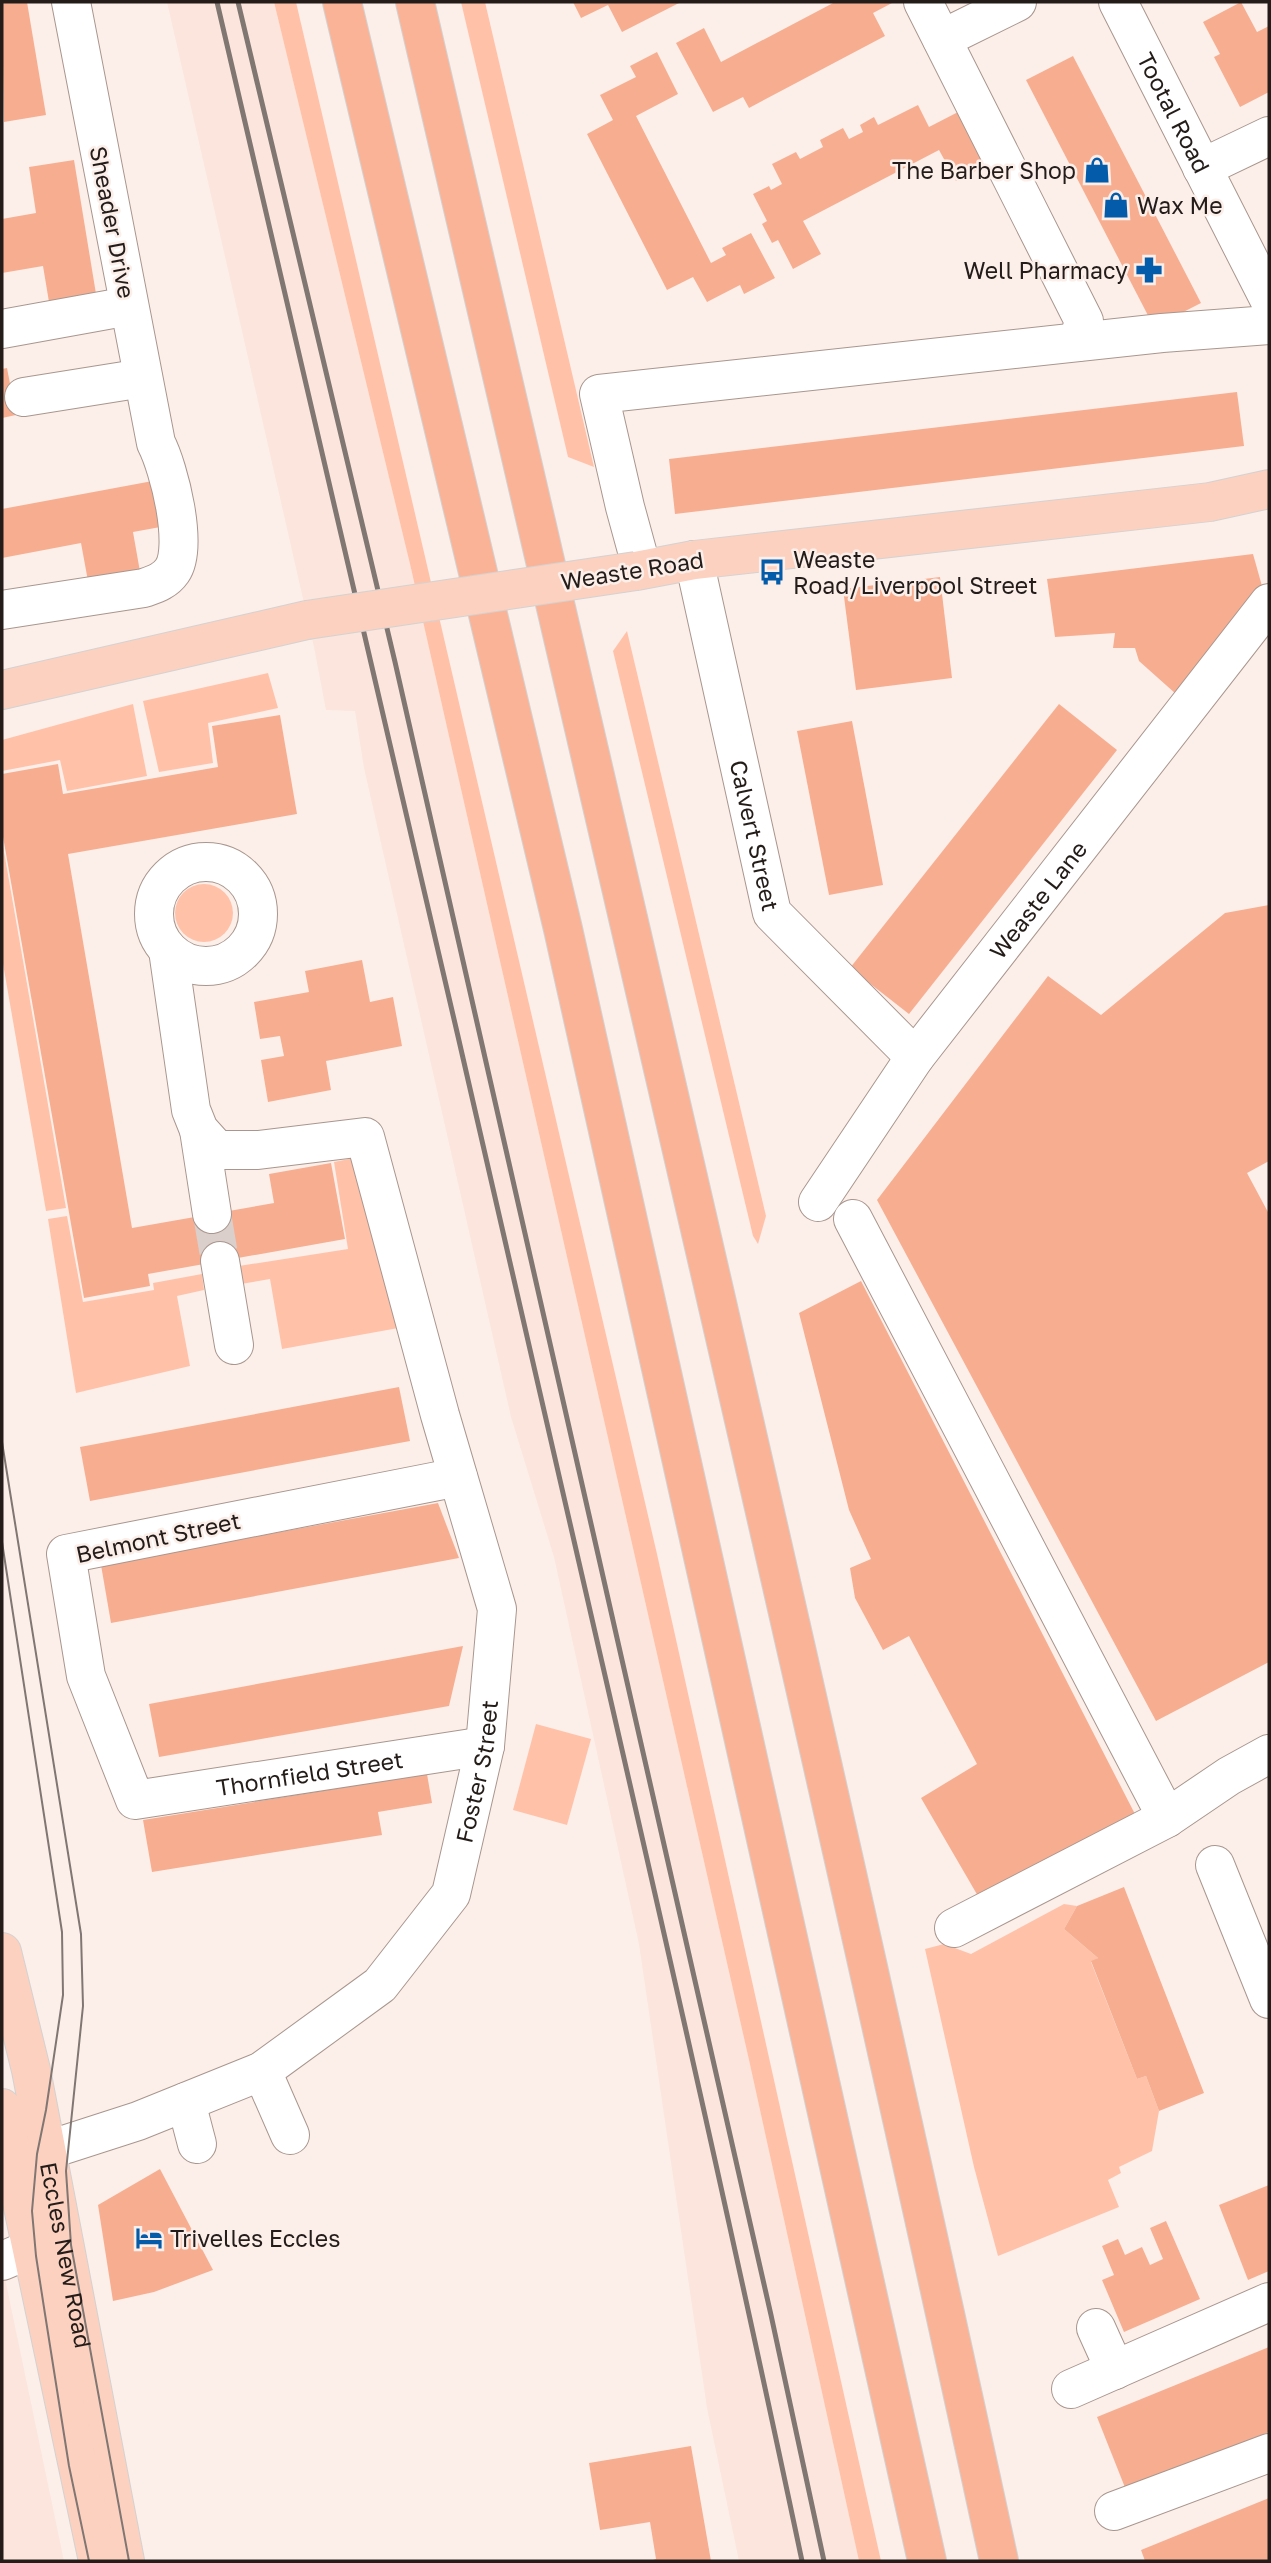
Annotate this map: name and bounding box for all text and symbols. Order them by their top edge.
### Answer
street label: Tootal Road [1132,48,1216,178]
street label: Sheader Drive [85,144,141,300]
shop icon: The Barber Shop [1082,155,1112,185]
place label: The Barber Shop [892,156,1076,184]
shop icon: Wax Me [1101,190,1131,220]
place label: Wax Me [1137,191,1223,219]
pharmacy icon: Well Pharmacy [1134,255,1164,285]
place label: Well Pharmacy [964,256,1128,284]
street label: Weaste Road [559,545,705,595]
place label: Weaste Road/Liverpool Street [793,545,1037,599]
bus stop icon: Weaste Road/Liverpool Street [757,557,787,587]
street label: Calvert Street [725,757,785,913]
street label: Weaste Lane [983,835,1092,964]
street label: Belmont Street [73,1506,243,1568]
street label: Foster Street [449,1699,503,1845]
street label: Thornfield Street [214,1745,405,1801]
street label: Eccles New Road [35,2160,98,2350]
hotel icon: Trivelles Eccles [134,2223,164,2253]
place label: Trivelles Eccles [170,2224,340,2252]

